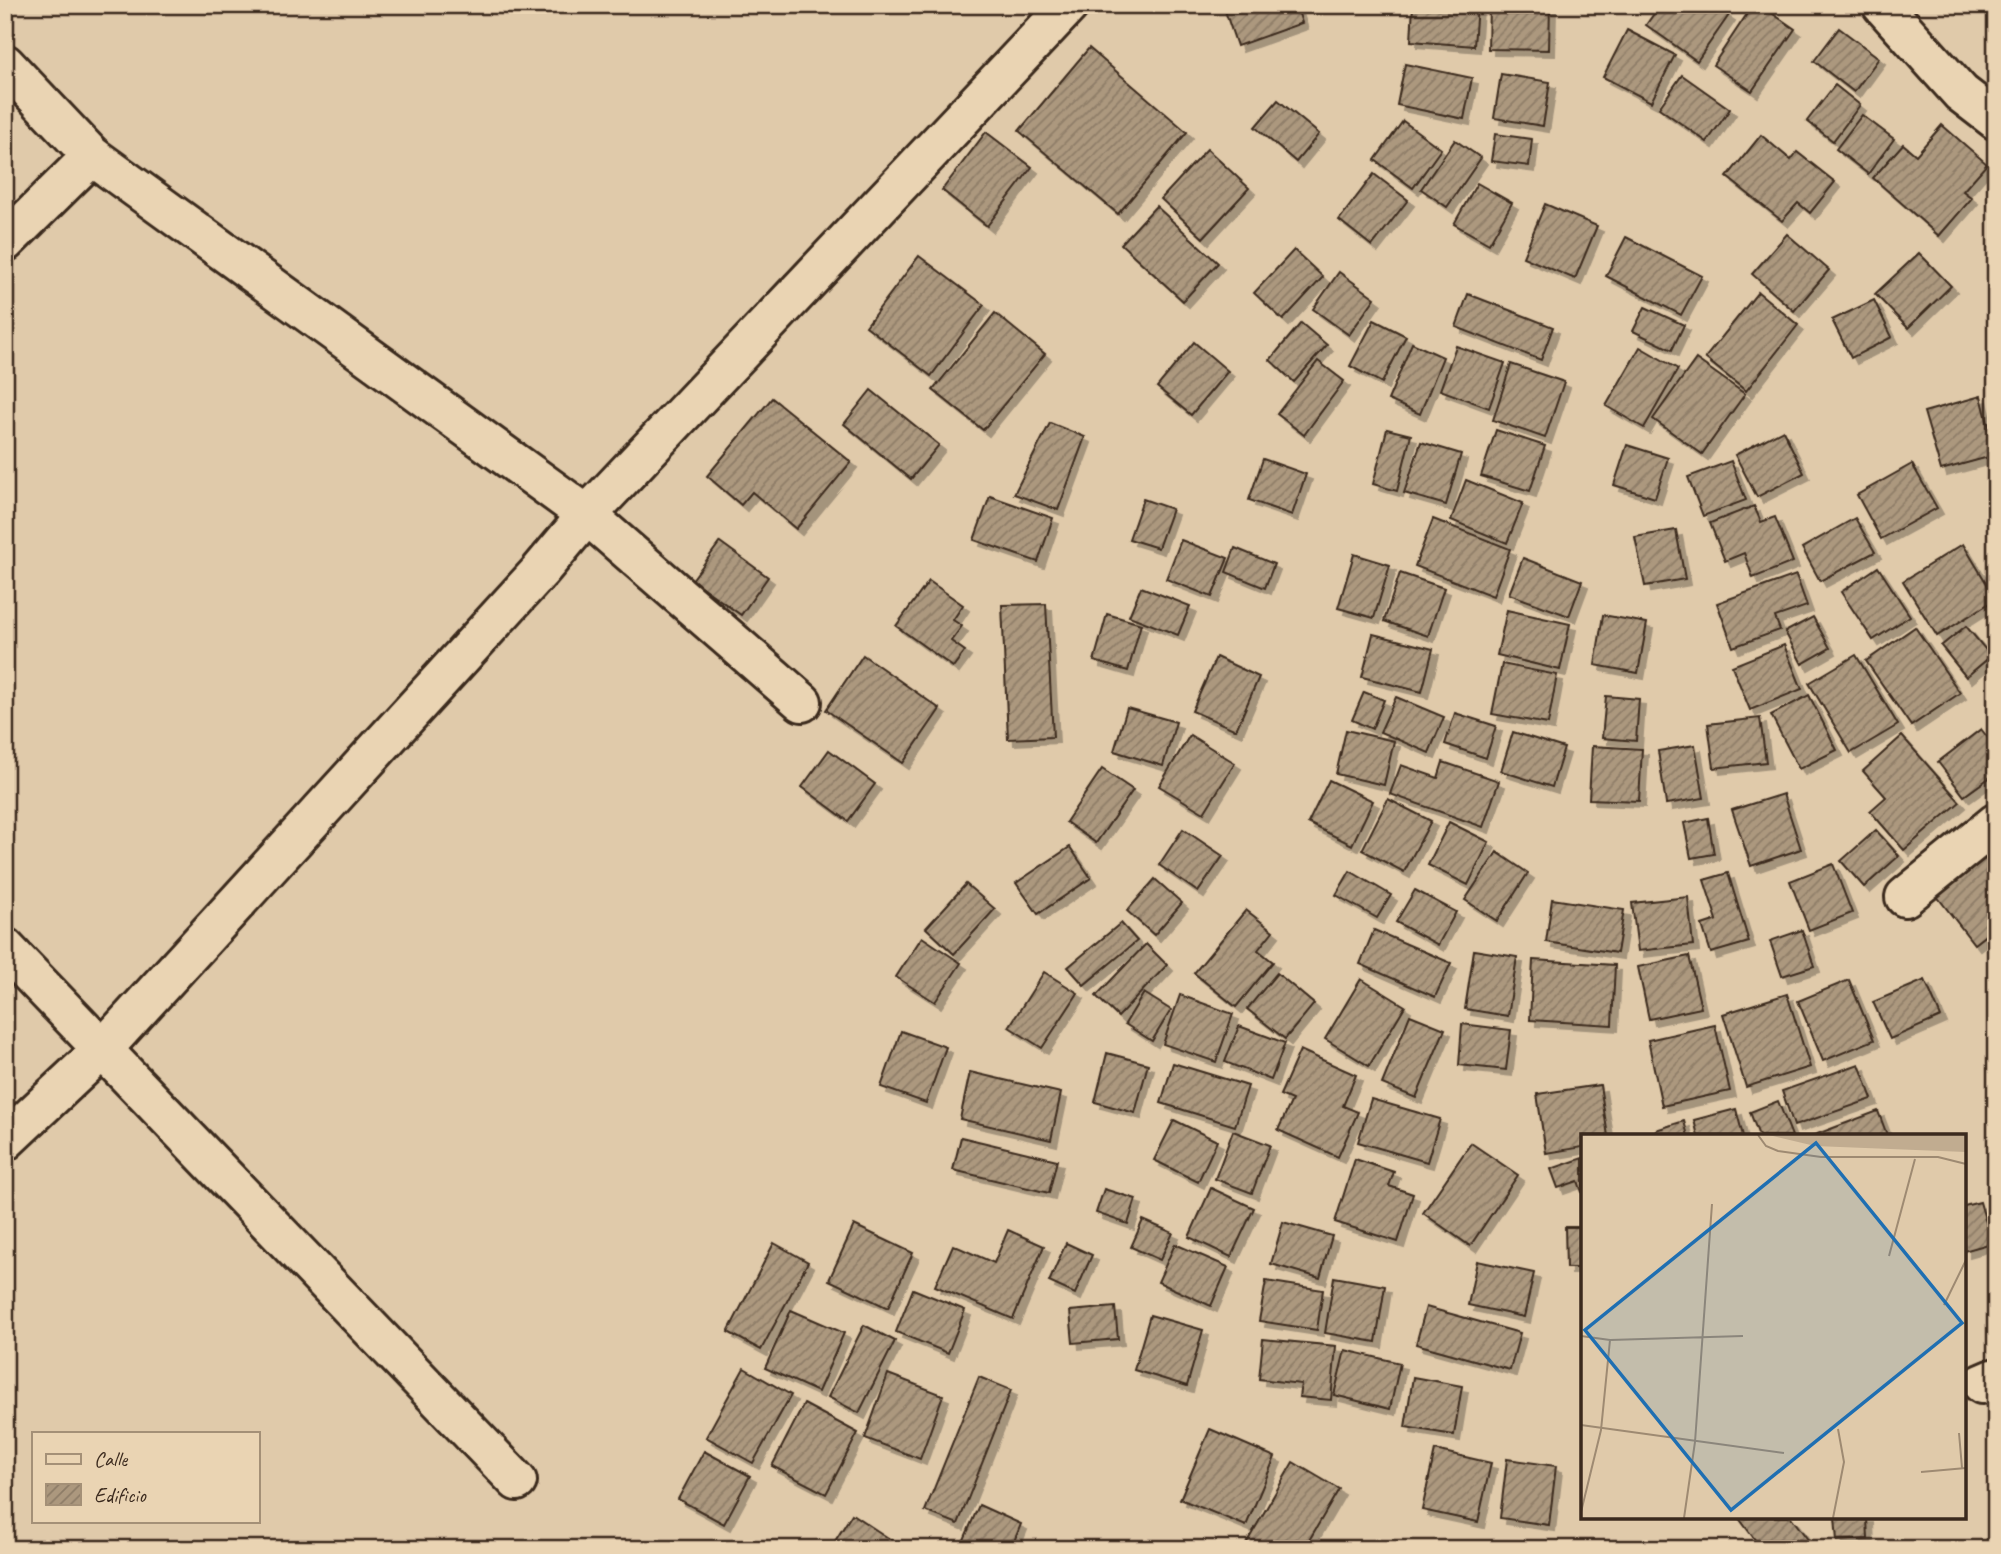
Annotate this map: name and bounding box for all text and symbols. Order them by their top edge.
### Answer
inset map [1581,1134,1966,1519]
legend [32,1432,259,1522]
text: Calle [94,1446,128,1472]
text: Edificio [94,1482,147,1508]

